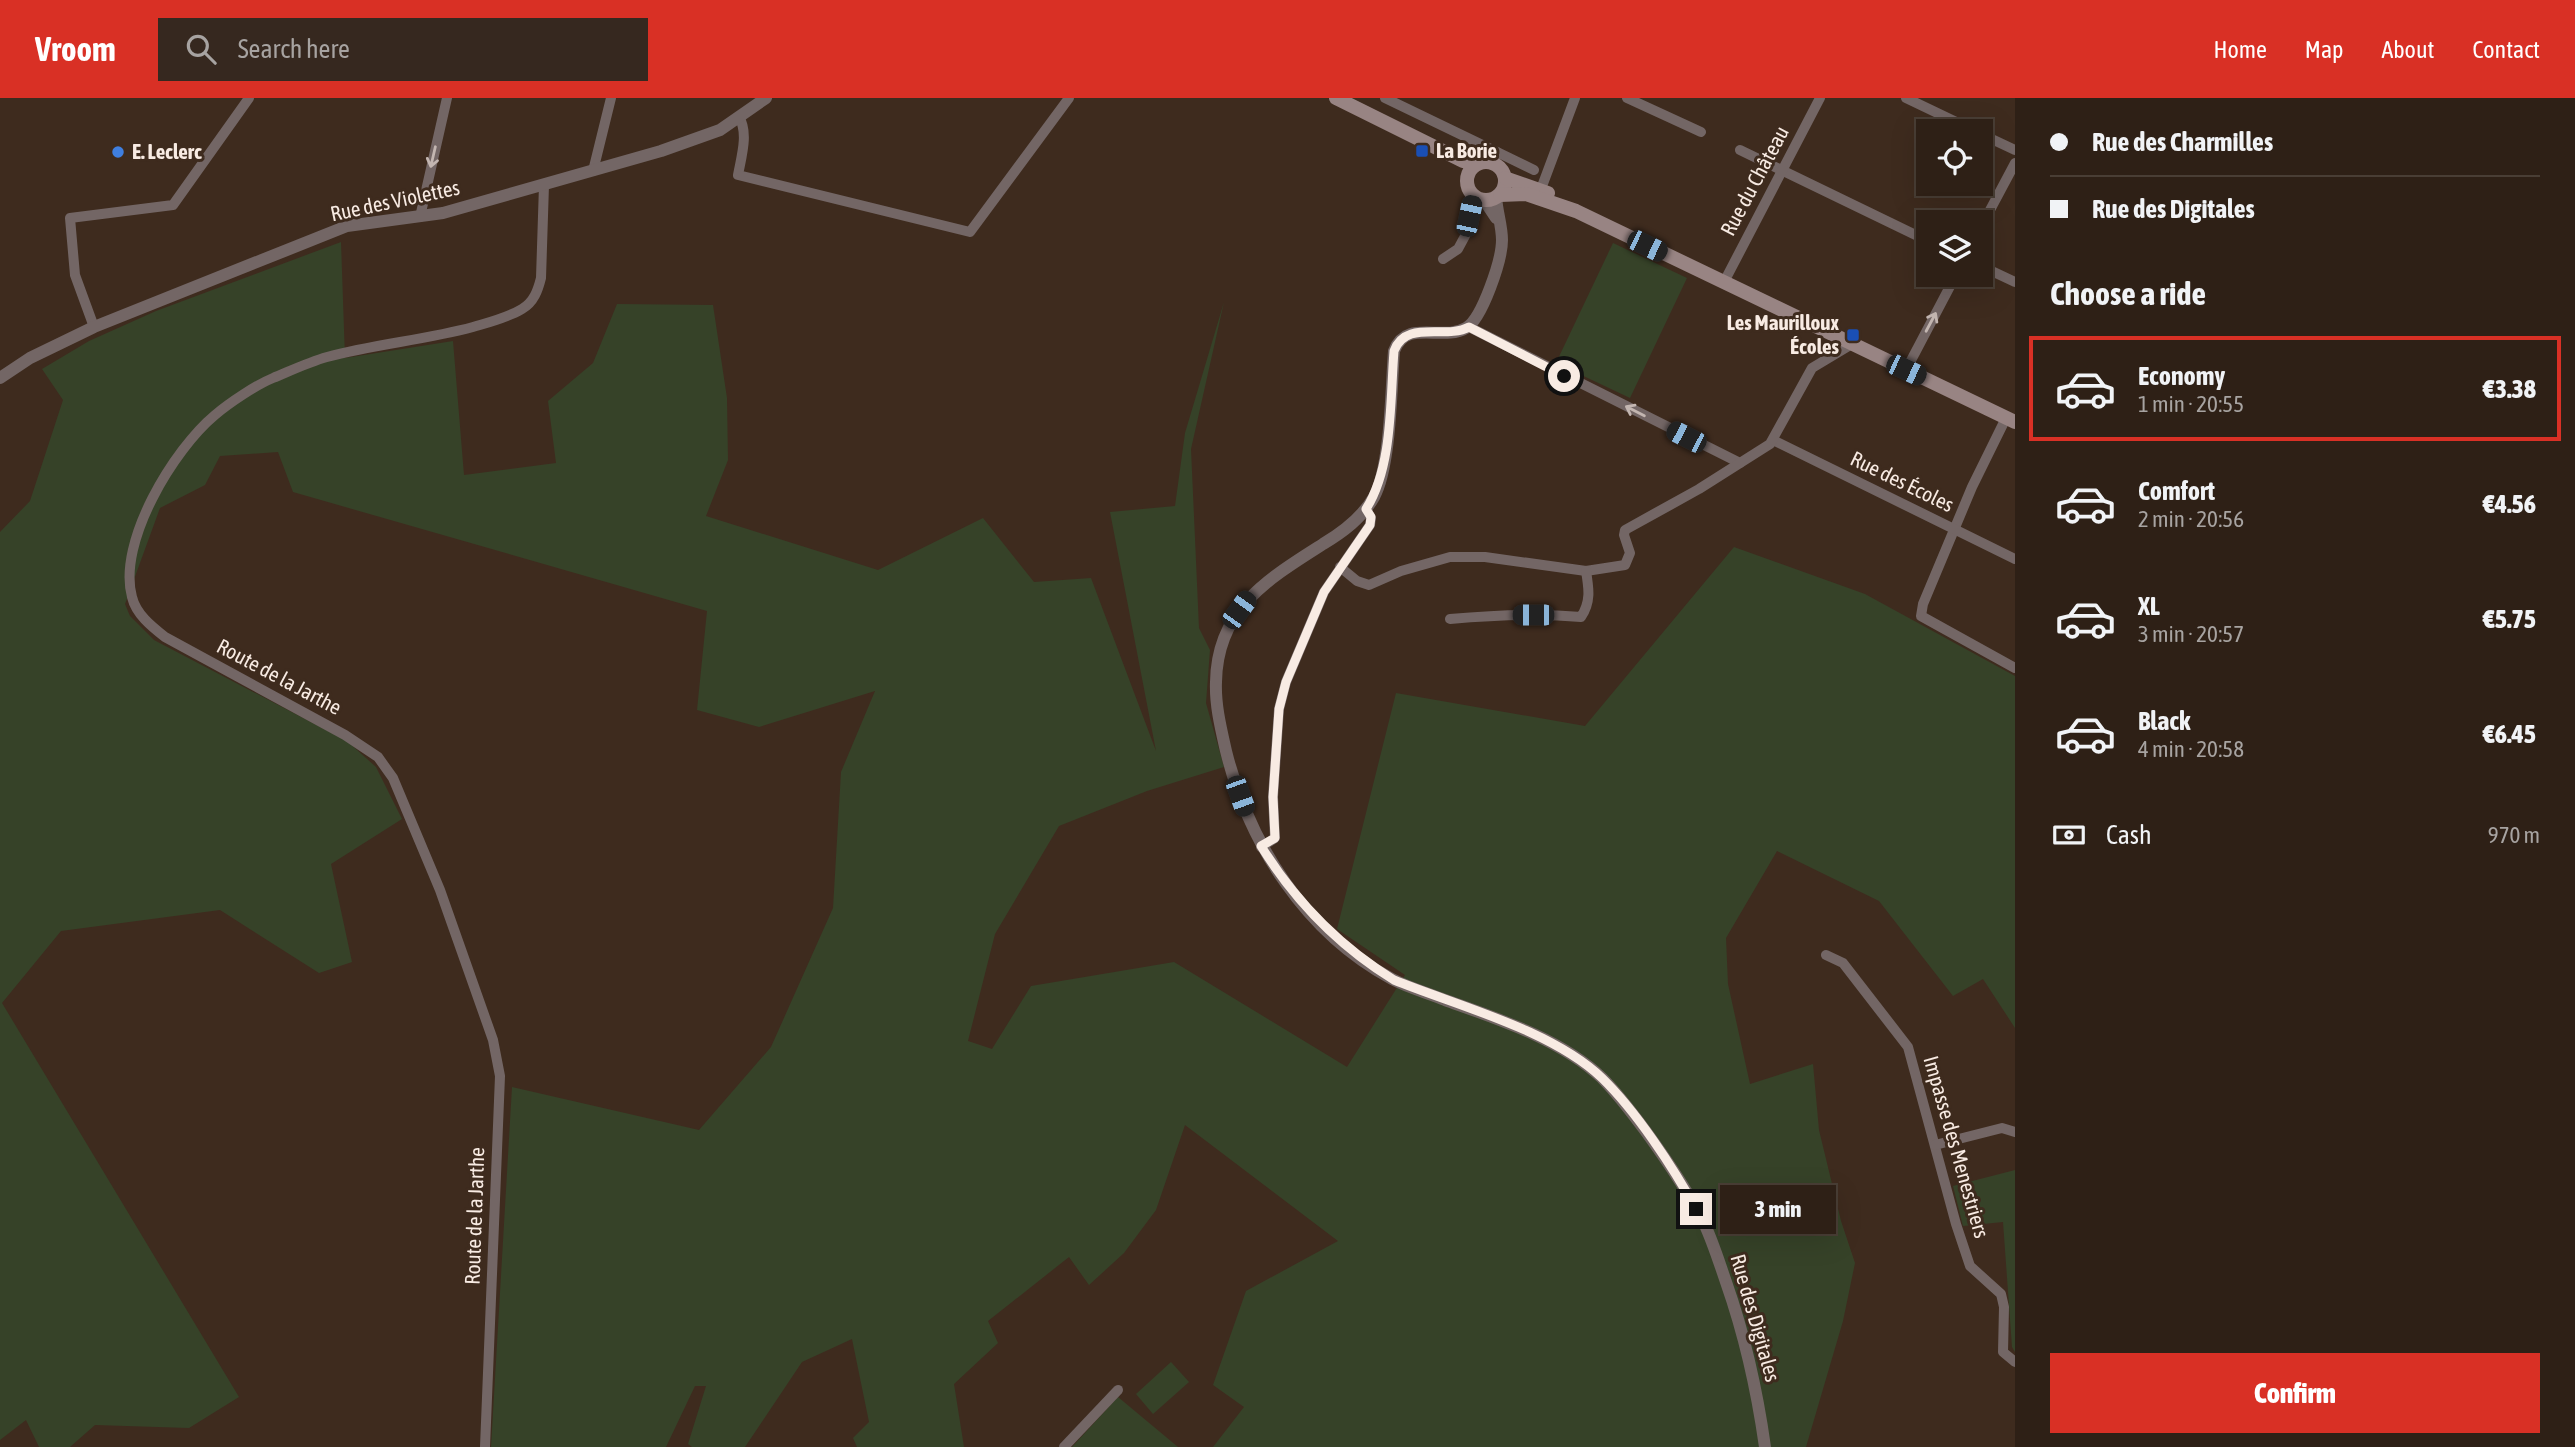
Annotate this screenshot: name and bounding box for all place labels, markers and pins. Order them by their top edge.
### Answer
place label: La Borie [1436,138,1497,162]
place label: E. Leclerc [132,139,202,163]
marker: La Borie [1414,143,1430,159]
marker: E. Leclerc [110,144,126,160]
place label: Les Maurilloux Écoles [1727,310,1840,358]
marker: Les Maurilloux Écoles [1845,327,1861,343]

